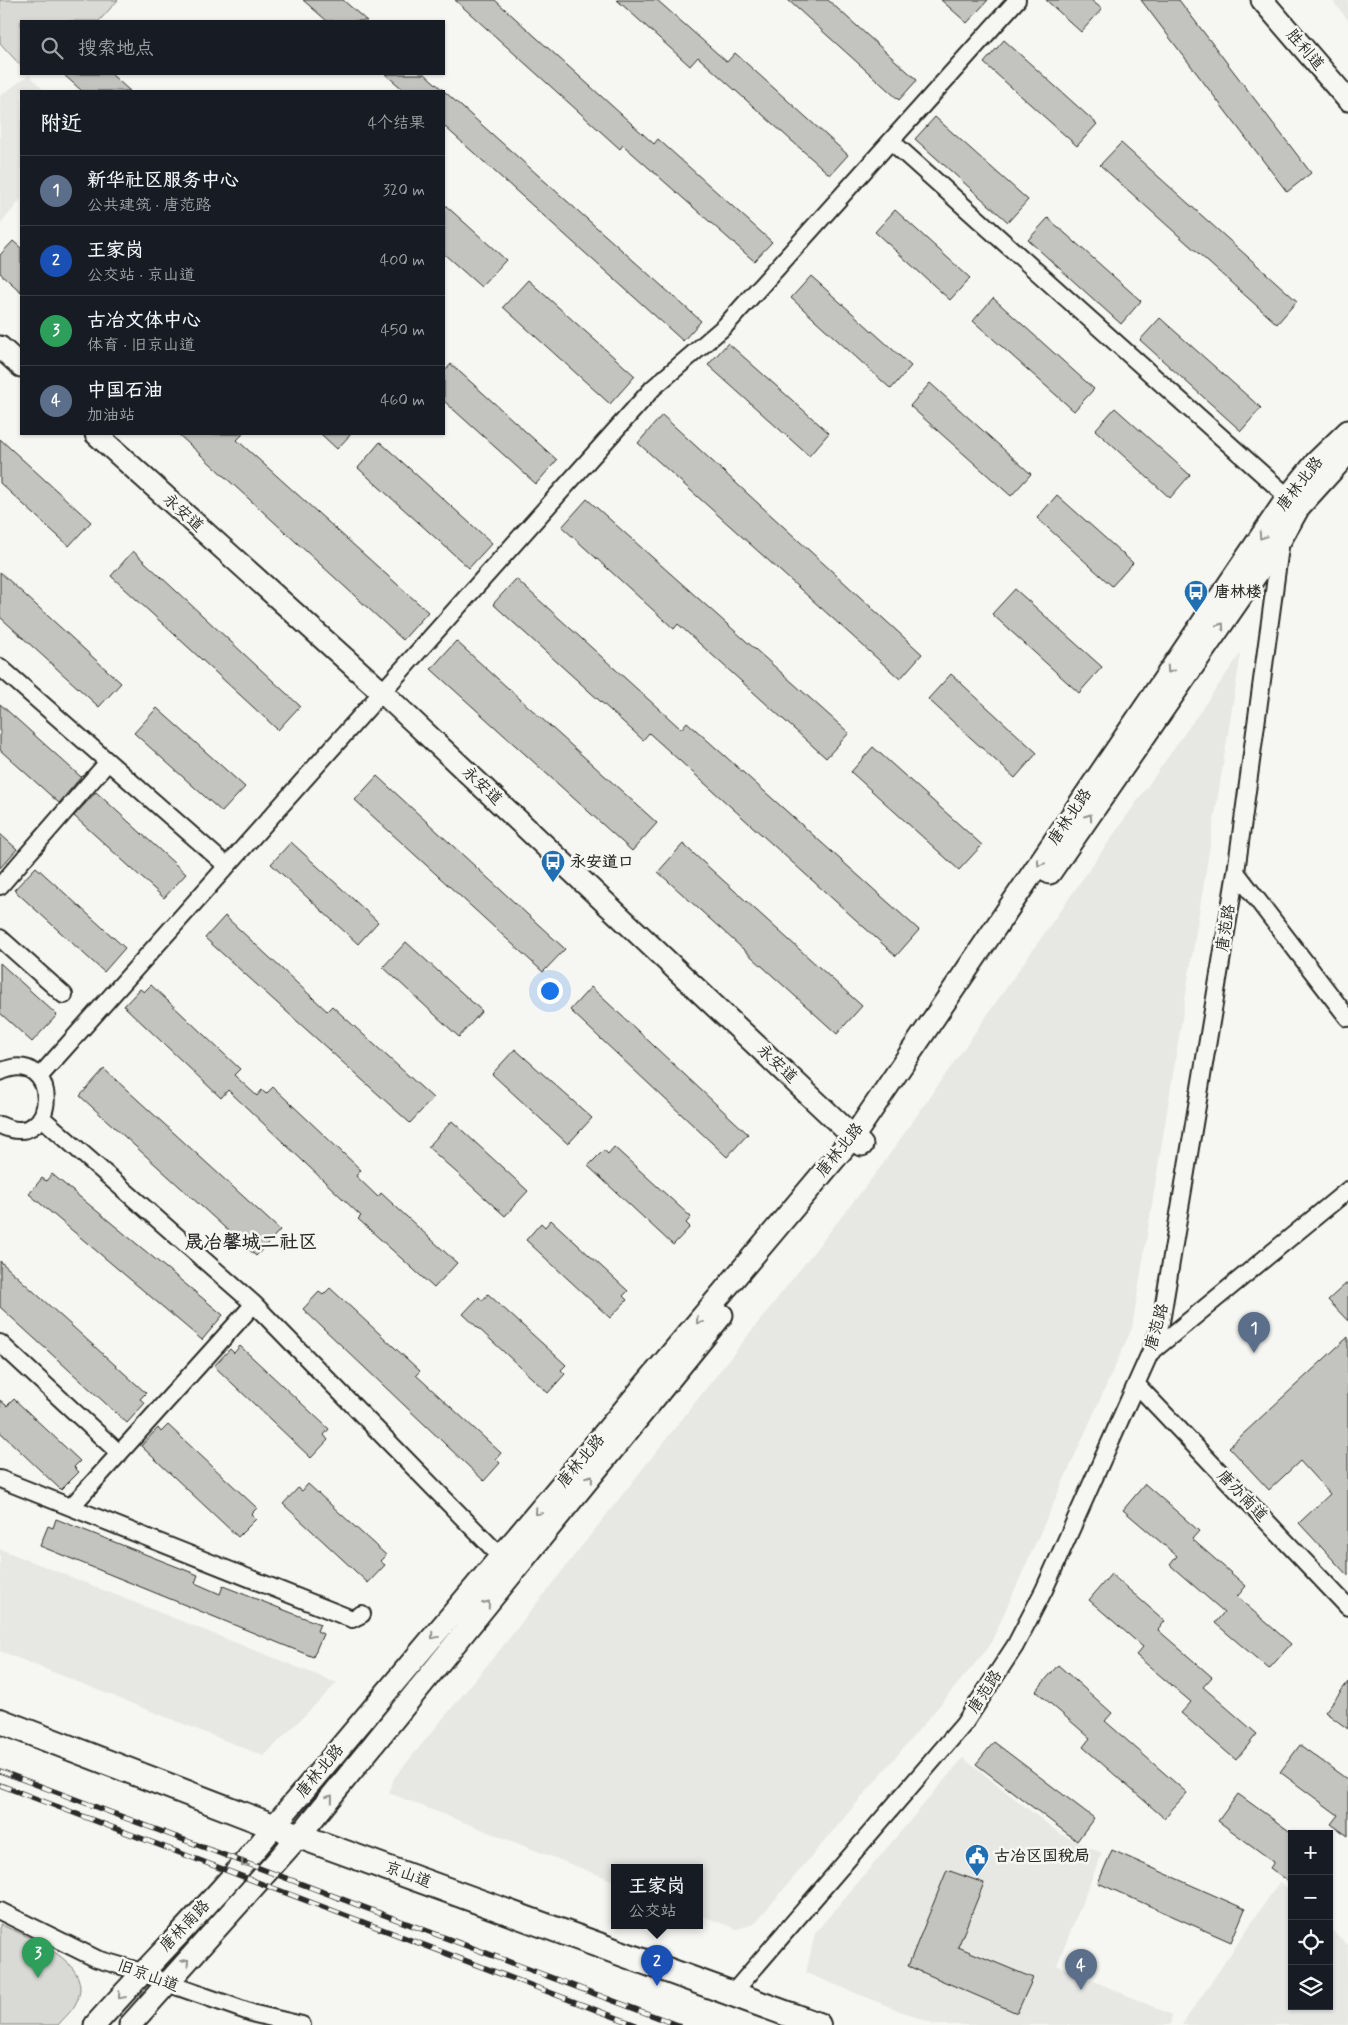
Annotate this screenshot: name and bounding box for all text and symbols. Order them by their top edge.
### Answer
search box [20,20,445,75]
street label: 胜利道 [1281,25,1329,75]
icon: search [38,34,66,62]
text: 搜索地点 [78,36,154,61]
text: 附近 [40,110,82,138]
text: 4个结果 [368,113,425,134]
text: 新华社区服务中心 [87,168,239,193]
text: 1 [52,180,60,201]
text: 320 m [383,180,425,201]
text: 公共建筑 · 唐范路 [87,195,211,216]
text: 王家岗 [87,238,144,263]
text: 2 [52,250,60,271]
text: 400 m [380,250,425,271]
text: 公交站 · 京山道 [87,265,195,286]
text: 古冶文体中心 [87,308,201,333]
text: 3 [52,320,60,341]
text: 450 m [380,320,425,341]
text: 体育 · 旧京山道 [87,335,195,356]
text: 中国石油 [87,378,163,403]
text: 4 [51,390,61,411]
text: 460 m [380,390,425,411]
text: 加油站 [87,405,135,426]
street label: 唐林北路 [1272,452,1328,516]
street label: 永安道 [158,489,208,537]
one-way arrow [1259,530,1268,540]
bus stop icon: 唐林楼 [1183,579,1209,613]
place label: 唐林楼 [1214,582,1262,603]
one-way arrow [1215,622,1224,632]
one-way arrow [1167,665,1177,674]
street label: 永安道 [457,762,507,810]
street label: 唐林北路 [1043,785,1097,849]
one-way arrow [1083,813,1092,823]
bus stop icon: 永安道口 [540,849,566,883]
place label: 永安道口 [570,852,634,873]
one-way arrow [1037,857,1046,866]
street label: 唐范路 [1212,903,1240,953]
your location [537,978,563,1004]
street label: 永安道 [752,1040,802,1088]
street label: 唐林北路 [812,1119,868,1181]
district label: 晟冶馨城二社区 [184,1230,318,1255]
street label: 唐范路 [1140,1301,1174,1353]
pin: 1 [1238,1312,1270,1353]
one-way arrow [695,1315,704,1324]
street label: 唐林北路 [552,1430,610,1492]
street label: 唐办南道 [1212,1466,1272,1526]
one-way arrow [584,1474,593,1483]
one-way arrow [536,1506,544,1515]
one-way arrow [482,1601,490,1610]
one-way arrow [430,1631,439,1640]
street label: 唐范路 [963,1666,1007,1718]
street label: 唐林北路 [291,1740,349,1802]
one-way arrow [324,1795,332,1804]
map controls [1288,1830,1333,2010]
button: + [1288,1830,1333,1875]
public building icon: 古冶区国税局 [964,1843,990,1877]
place label: 古冶区国税局 [994,1846,1090,1867]
street label: 京山道 [382,1857,434,1893]
one-way arrow [240,1859,249,1868]
popup [611,1864,703,1929]
text: 王家岗 [628,1874,686,1899]
button: − [1288,1875,1333,1920]
street label: 唐林南路 [155,1896,215,1956]
text: 公交站 [628,1901,677,1922]
button: locate [1288,1920,1333,1965]
pin: 3 [22,1937,54,1978]
pin: 2 [641,1945,673,1986]
pin: 4 [1065,1949,1097,1990]
street label: 旧京山道 [114,1955,182,1997]
one-way arrow [180,1959,189,1968]
button: layers [1288,1965,1333,2010]
one-way arrow [117,1990,126,1999]

